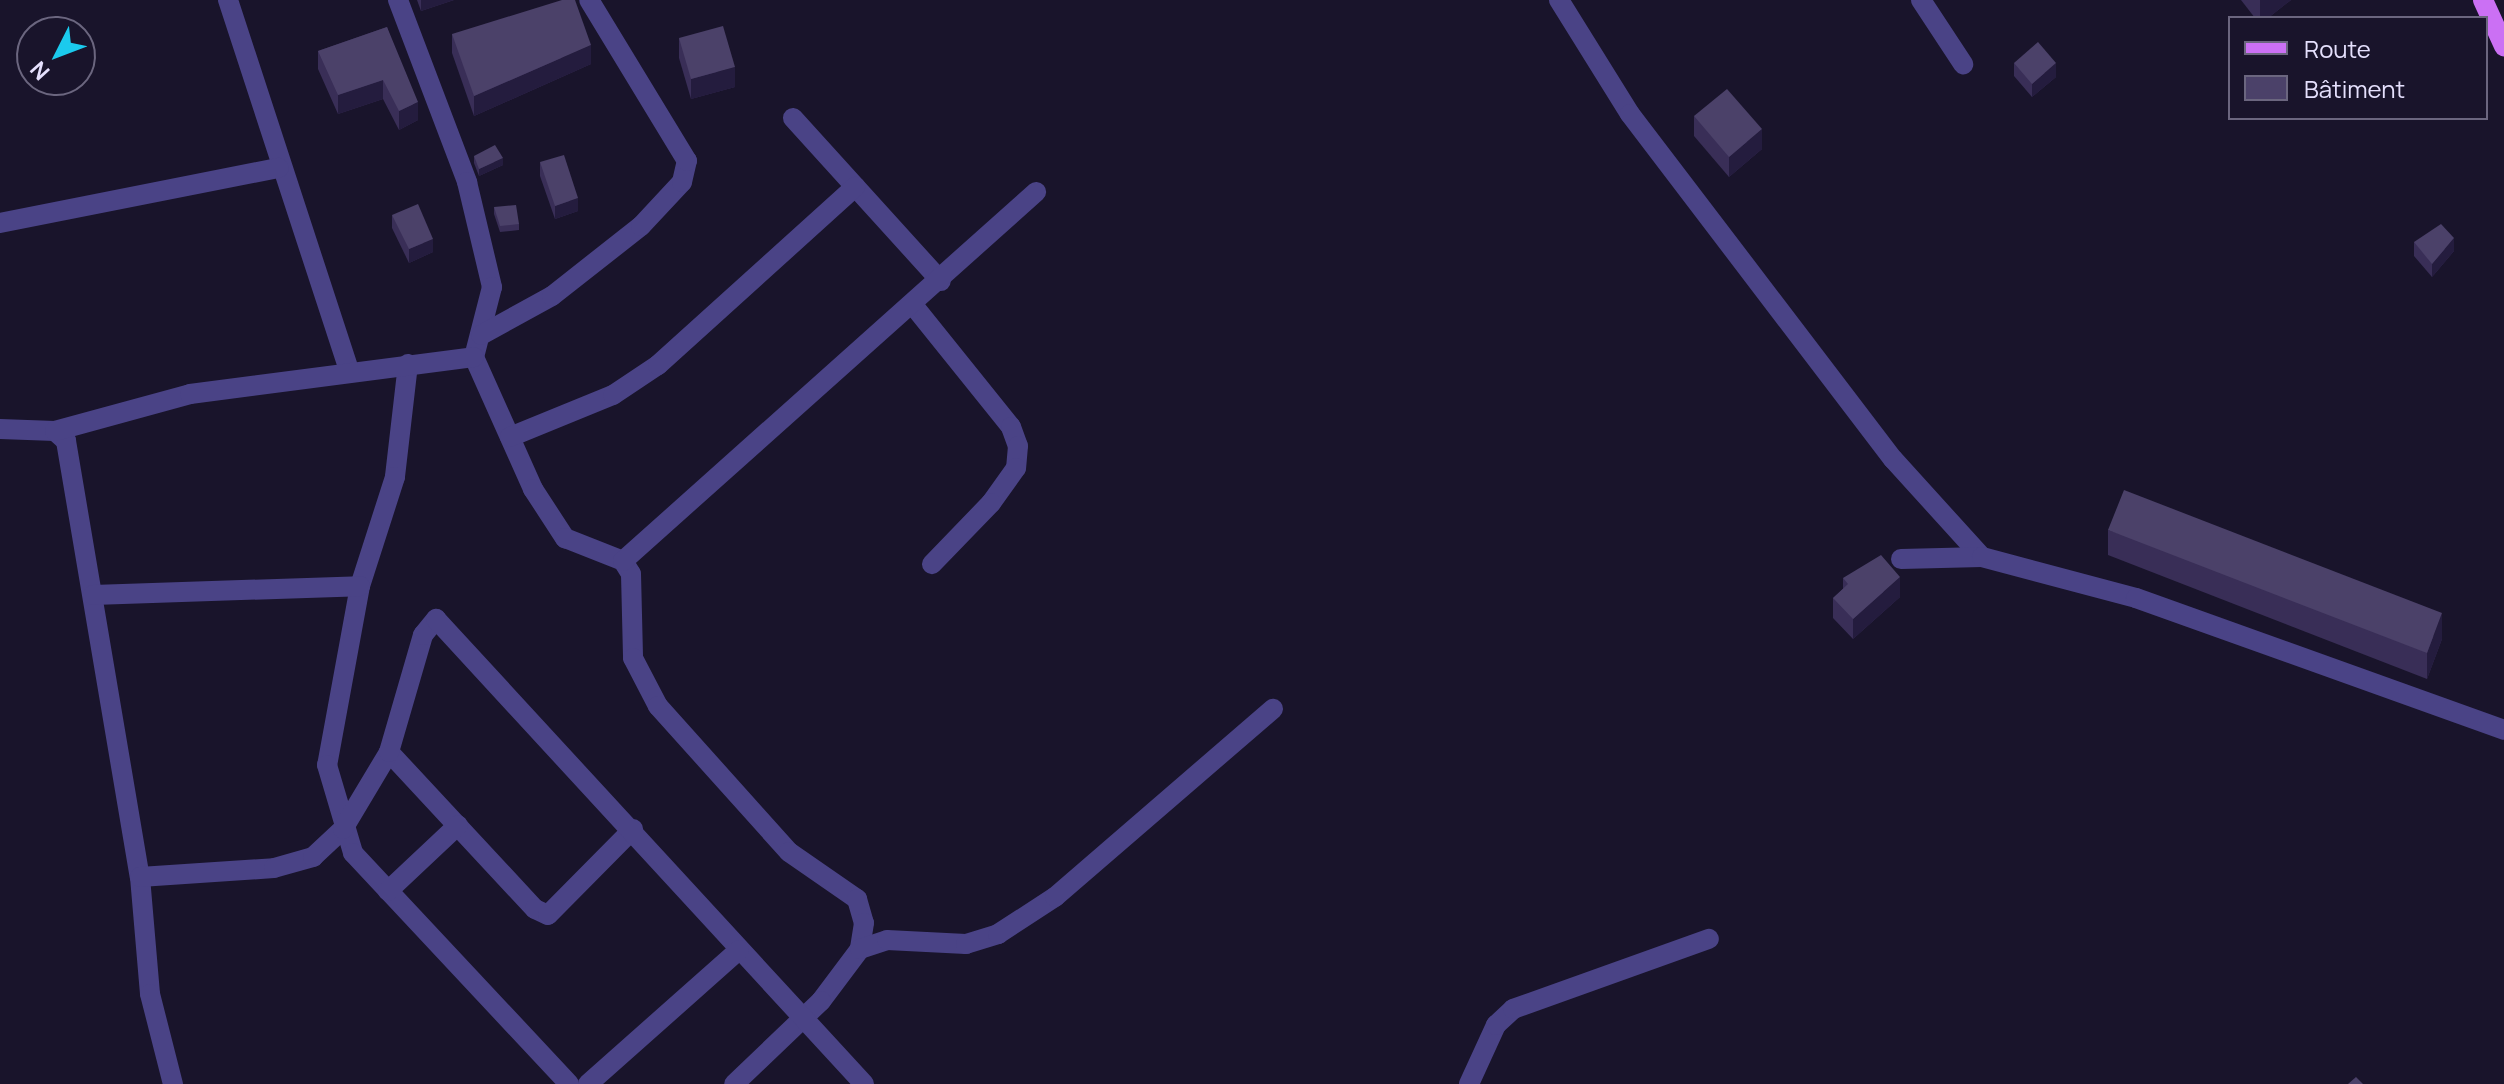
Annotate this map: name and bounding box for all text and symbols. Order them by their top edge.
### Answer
north arrow [16,16,96,96]
legend [2228,16,2488,120]
text: Route [2304,32,2371,65]
text: N [23,55,56,87]
text: Bâtiment [2304,72,2405,105]

